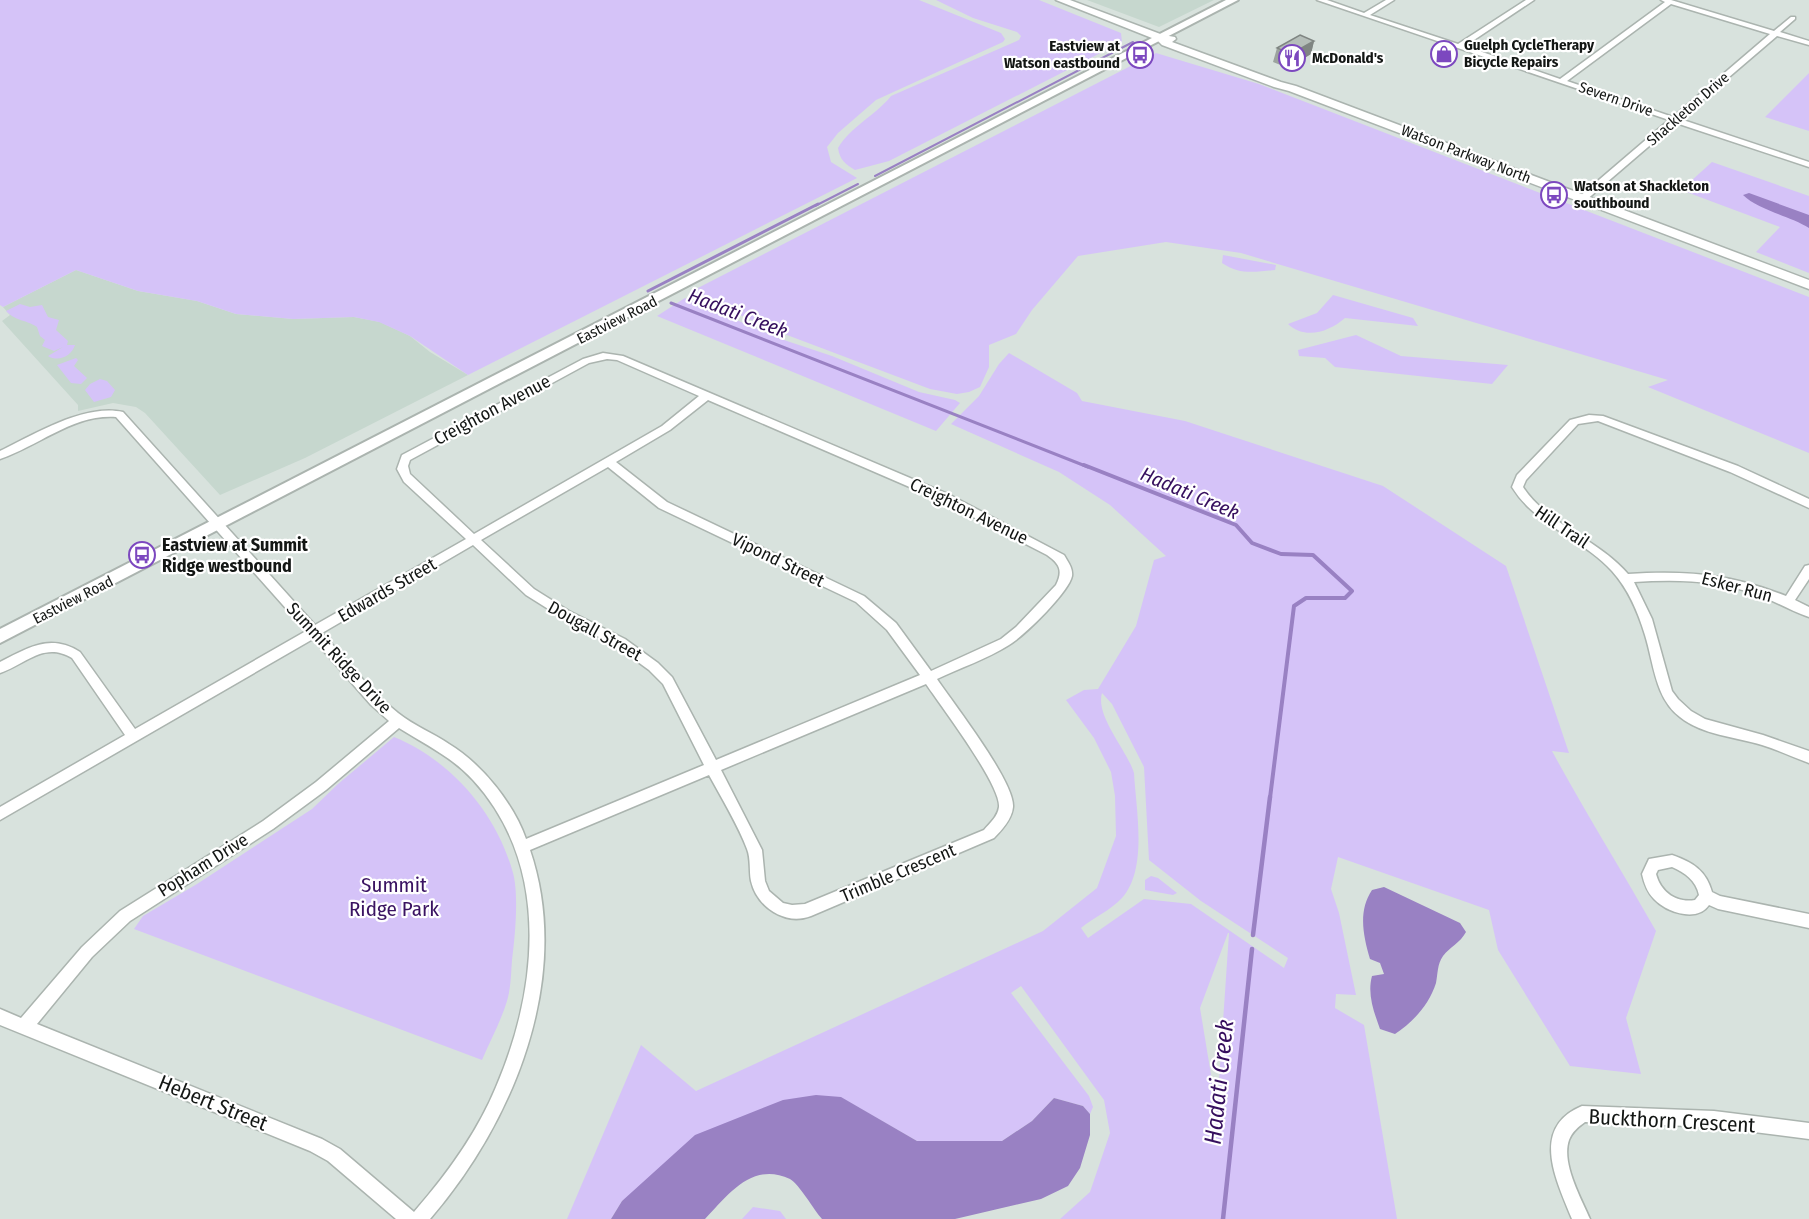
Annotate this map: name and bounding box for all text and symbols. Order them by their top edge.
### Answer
place label: Guelph CycleTherapy Bicycle Repairs [1464,36,1595,71]
place label: Eastview at Watson eastbound [1004,37,1121,72]
shop icon: Guelph CycleTherapy Bicycle Repairs [1429,39,1459,69]
bus stop icon: Eastview at Watson eastbound [1125,40,1155,70]
restaurant icon: McDonald's [1277,43,1307,73]
place label: McDonald's [1312,49,1384,67]
street label: Shackleton Drive [1643,68,1733,150]
street label: Severn Drive [1577,78,1655,120]
street label: Watson Parkway North [1399,121,1533,187]
place label: Watson at Shackleton southbound [1574,177,1709,212]
bus stop icon: Watson at Shackleton southbound [1539,180,1569,210]
water label: Hadati Creek [685,283,791,343]
street label: Eastview Road [574,292,660,348]
street label: Creighton Avenue [430,370,554,450]
water label: Hadati Creek [1137,462,1243,525]
street label: Creighton Avenue [906,473,1032,549]
street label: Hill Trail [1531,501,1594,553]
street label: Vipond Street [728,528,828,592]
place label: Eastview at Summit Ridge westbound [162,534,309,577]
bus stop icon: Eastview at Summit Ridge westbound [127,540,157,570]
street label: Edwards Street [334,553,440,627]
street label: Esker Run [1699,567,1775,607]
street label: Eastview Road [30,572,116,628]
street label: Dougall Street [544,596,646,666]
street label: Summit Ridge Drive [282,598,396,718]
street label: Popham Drive [154,828,252,901]
street label: Trimble Crescent [837,839,959,907]
park label: Summit Ridge Park [349,872,439,922]
water label: Hadati Creek [1199,1018,1239,1146]
street label: Hebert Street [155,1069,271,1137]
street label: Buckthorn Crescent [1588,1104,1756,1138]

